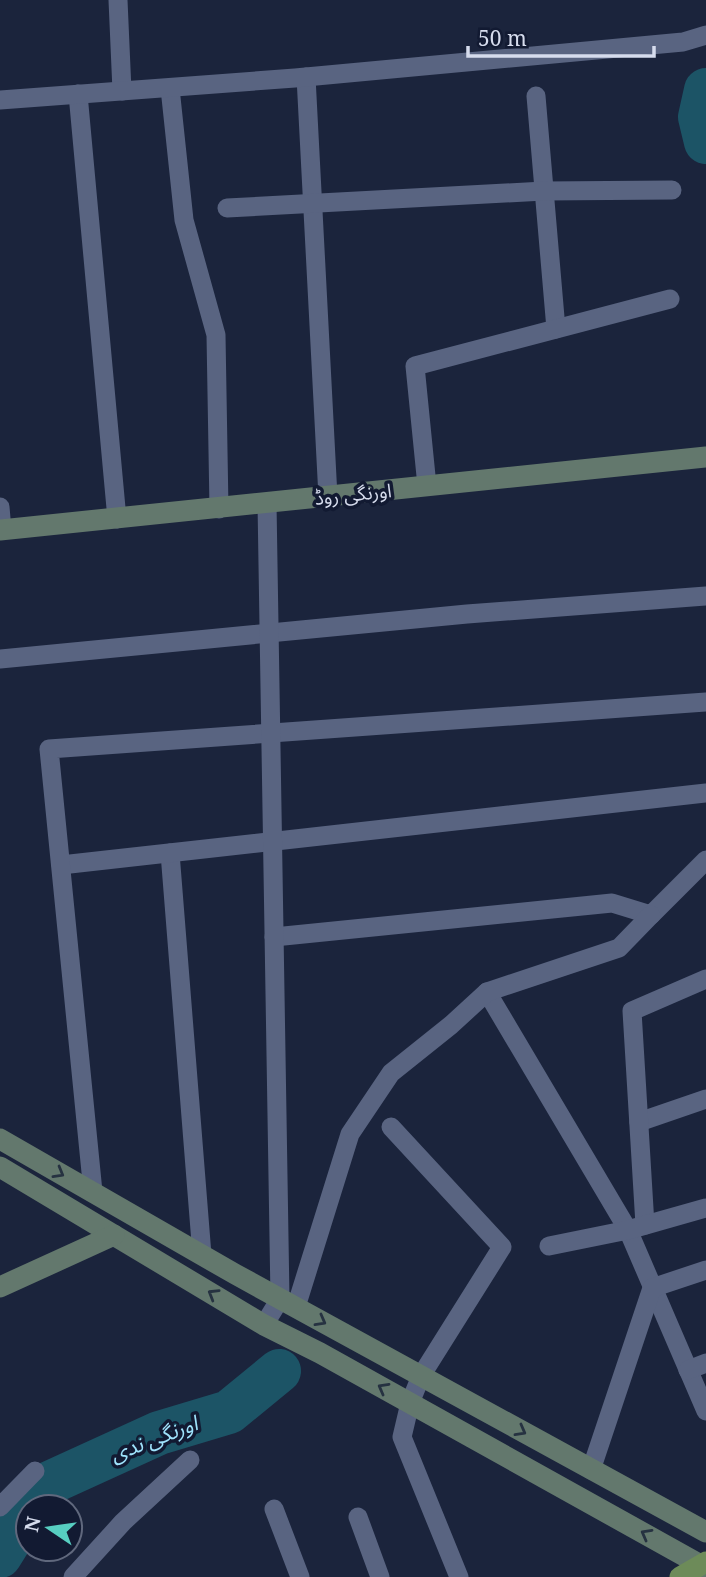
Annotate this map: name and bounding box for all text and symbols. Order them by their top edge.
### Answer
scale bar [468,14,654,58]
text: 50 m [478,24,527,52]
street label: اورنگی روڈ [313,477,393,511]
one-way arrow [52,1165,65,1178]
one-way arrow [207,1289,220,1302]
one-way arrow [314,1313,326,1326]
one-way arrow [378,1383,391,1396]
water label: اورنگی ندی [106,1408,203,1468]
one-way arrow [513,1422,526,1436]
north arrow [14,1493,84,1563]
text: N [18,1514,47,1534]
one-way arrow [641,1529,654,1542]

